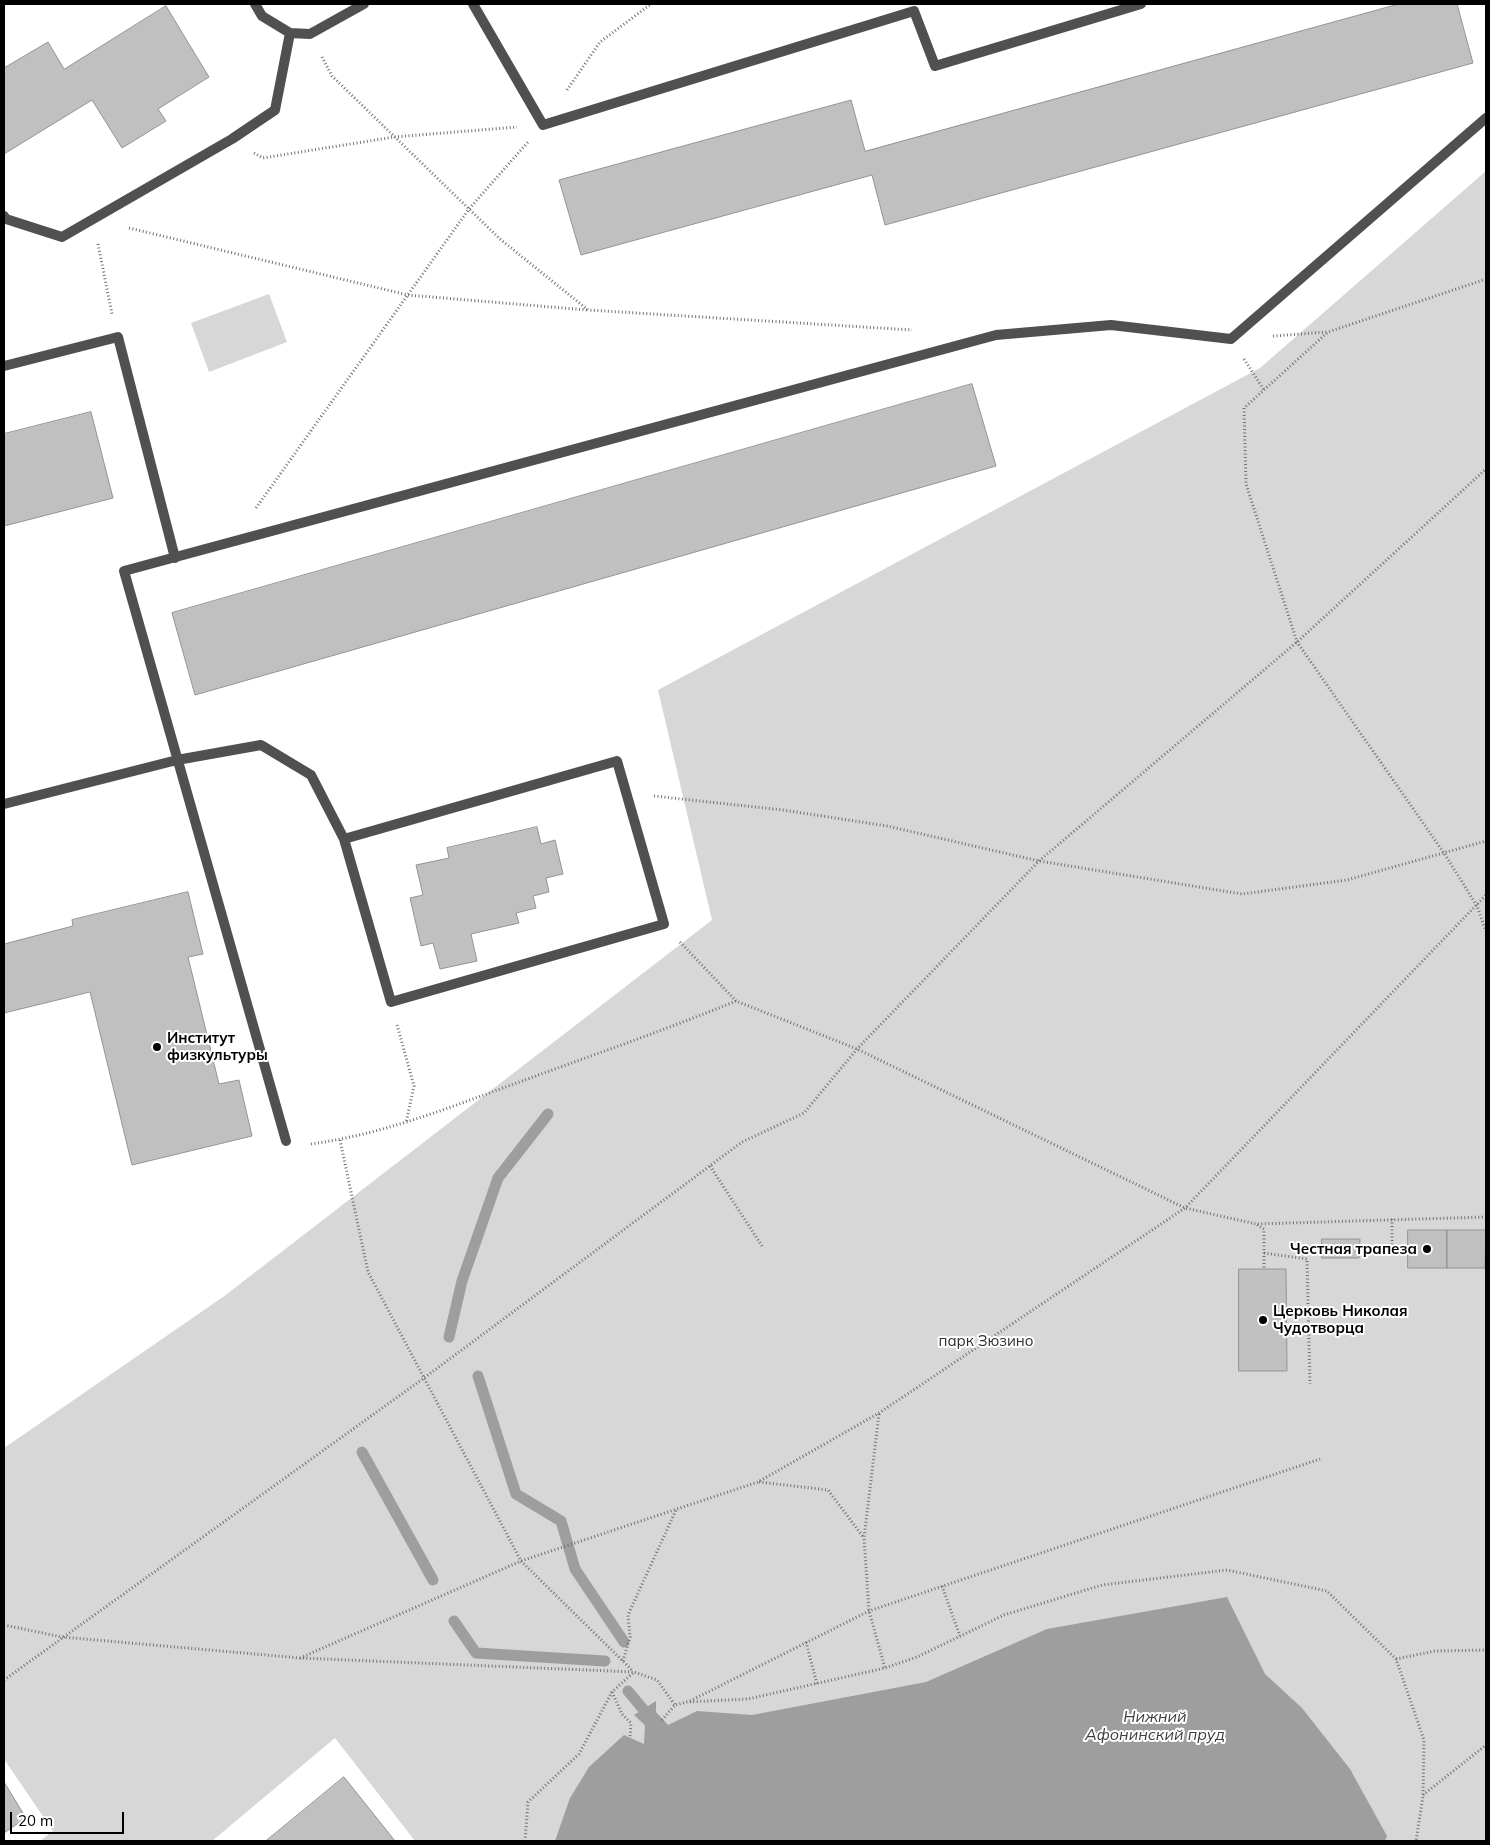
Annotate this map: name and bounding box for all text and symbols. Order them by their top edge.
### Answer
place label: Институт физкультуры [167,1029,268,1064]
marker: Институт физкультуры [151,1041,163,1053]
place label: Честная трапеза [1290,1240,1417,1258]
marker: Честная трапеза [1421,1243,1433,1255]
place label: Церковь Николая Чудотворца [1273,1302,1408,1337]
marker: Церковь Николая Чудотворца [1257,1314,1269,1326]
park label: парк Зюзино [938,1332,1034,1350]
water label: Нижний Афонинский пруд [1085,1707,1225,1745]
scale bar [12,1802,126,1834]
text: 20 m [18,1811,53,1830]

